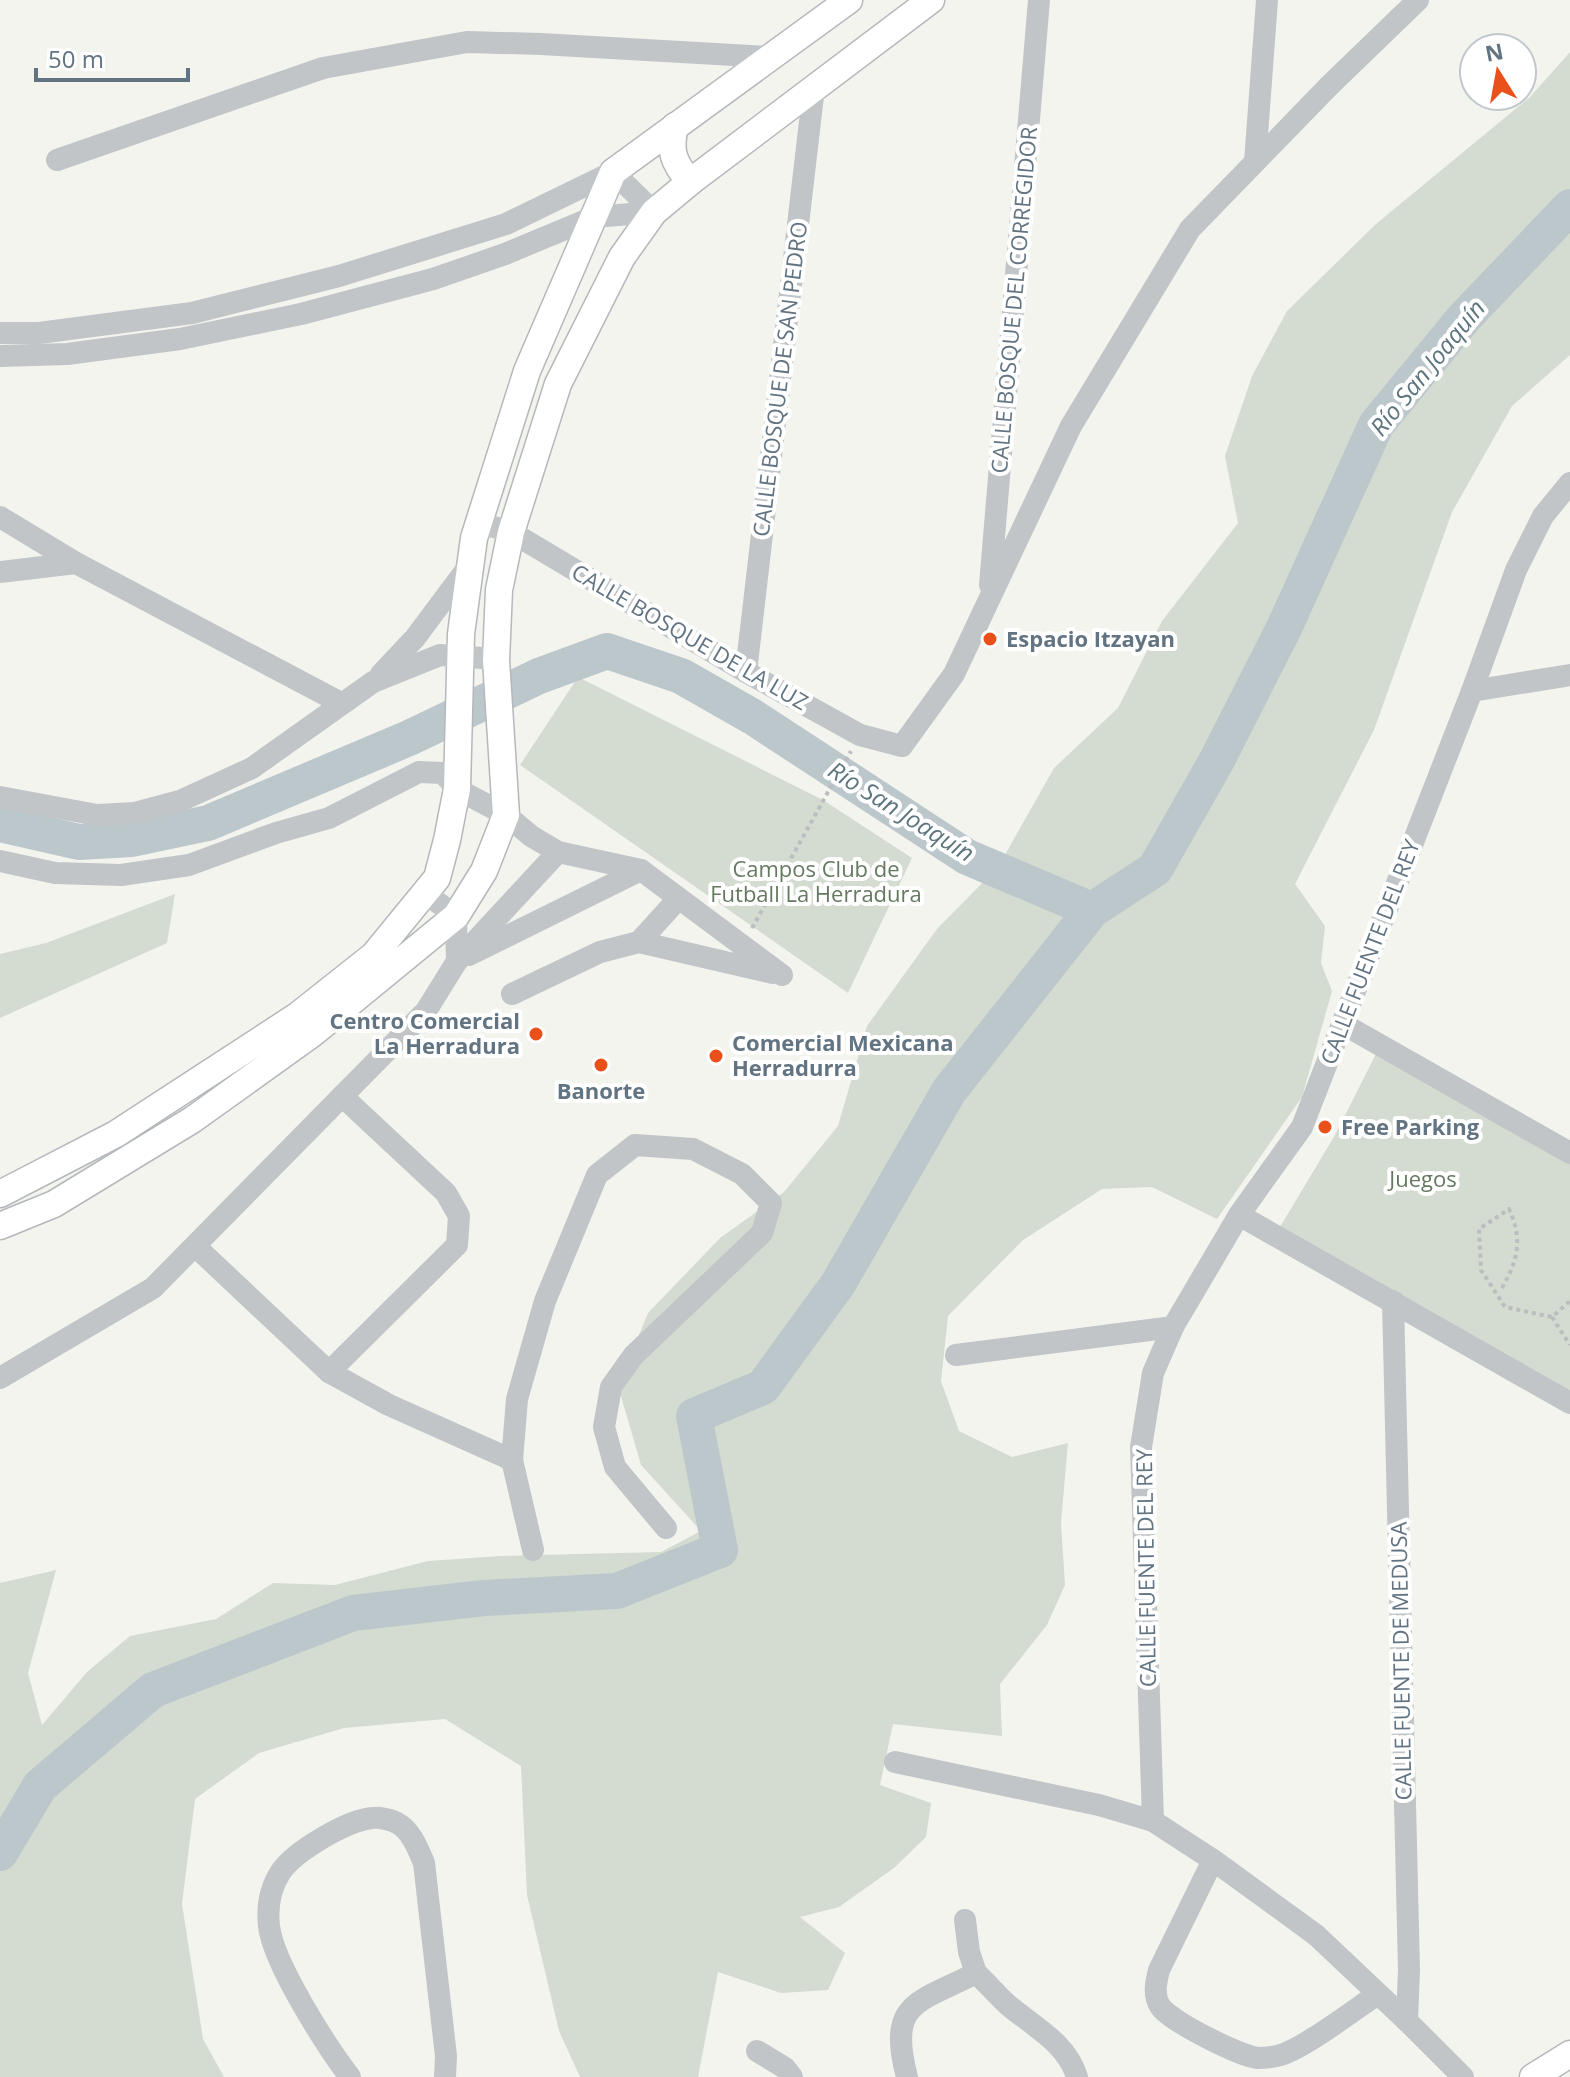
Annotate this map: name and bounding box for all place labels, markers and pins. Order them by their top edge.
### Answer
place label: Espacio Itzayan [1006,623,1175,653]
marker: Espacio Itzayan [981,630,999,648]
place label: Centro Comercial La Herradura [329,1005,520,1060]
marker: Centro Comercial La Herradura [527,1025,545,1043]
place label: Comercial Mexicana Herradurra [732,1027,954,1082]
marker: Comercial Mexicana Herradurra [707,1047,725,1065]
marker: Banorte [592,1056,610,1074]
place label: Banorte [557,1075,645,1105]
place label: Free Parking [1341,1111,1480,1141]
marker: Free Parking [1316,1118,1334,1136]

